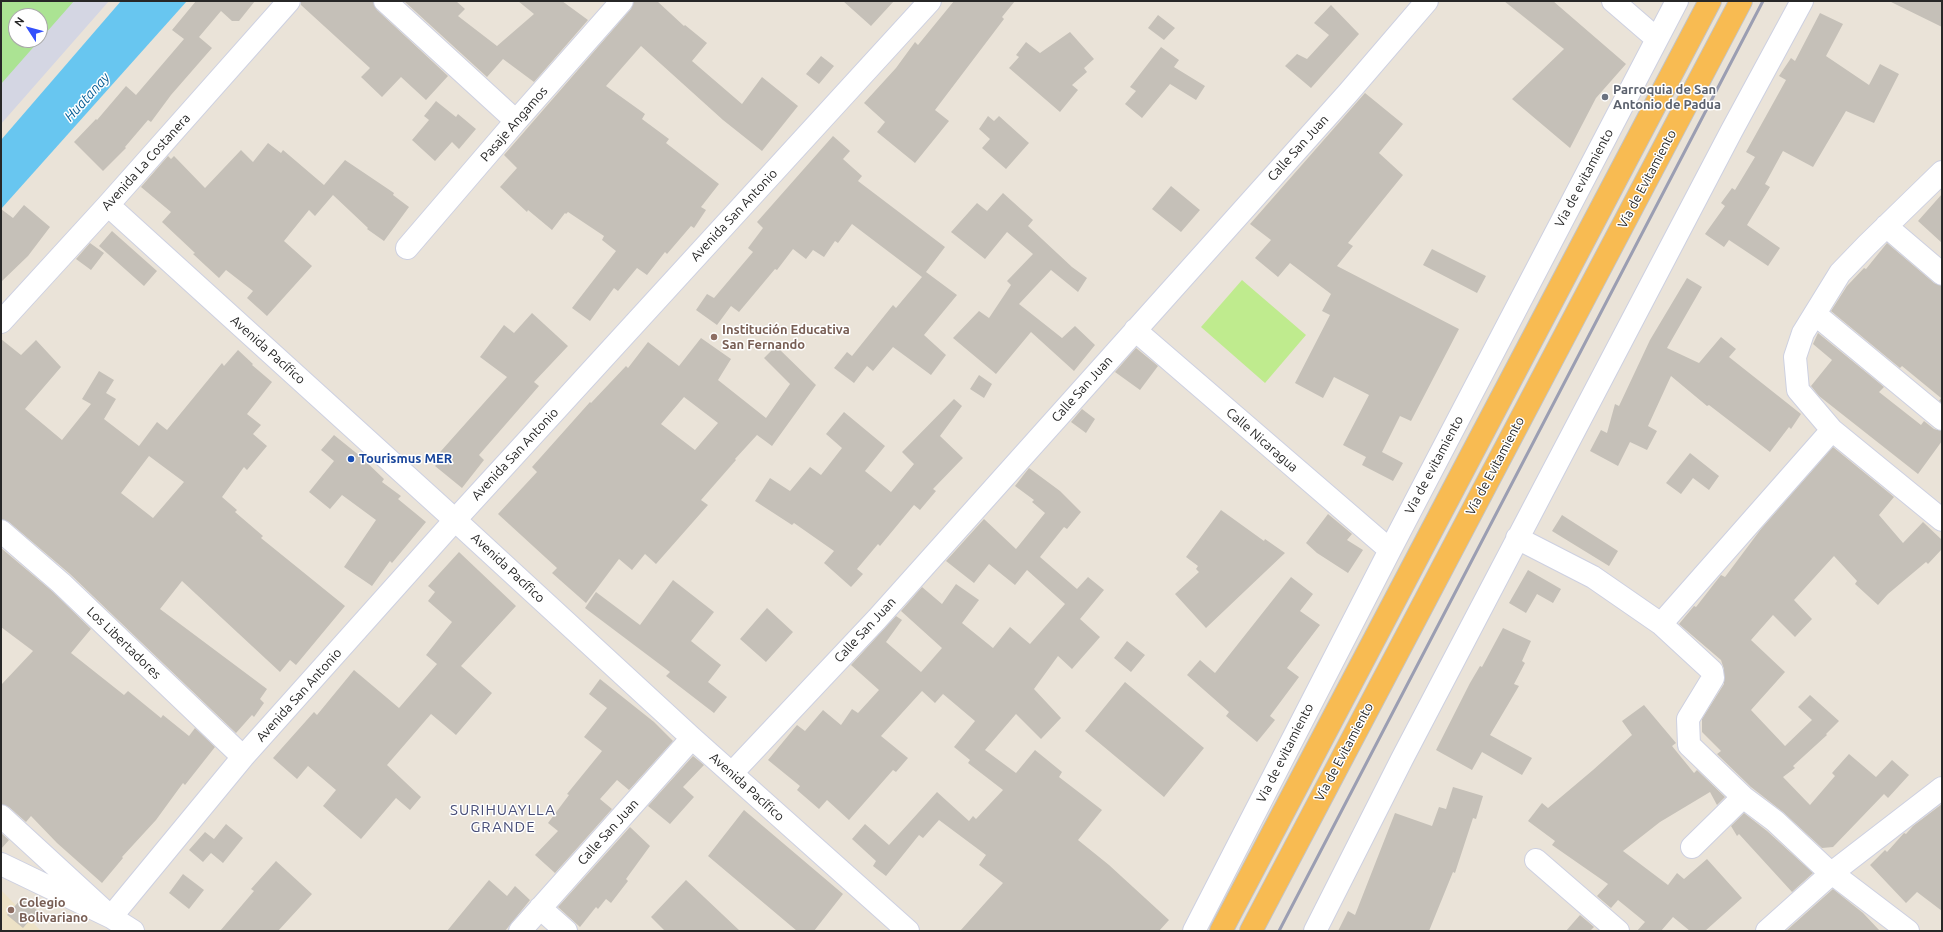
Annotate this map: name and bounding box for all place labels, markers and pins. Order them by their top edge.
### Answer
place label: Parroquia de San Antonio de Padua [1613,82,1721,113]
marker: Parroquia de San Antonio de Padua [1600,92,1610,102]
place label: Institución Educativa San Fernando [722,322,850,353]
marker: Institución Educativa San Fernando [709,332,719,342]
place label: Tourismus MER [359,451,452,467]
marker: Tourismus MER [346,454,356,464]
place label: Colegio Bolivariano [19,895,88,926]
marker: Colegio Bolivariano [6,905,16,915]

